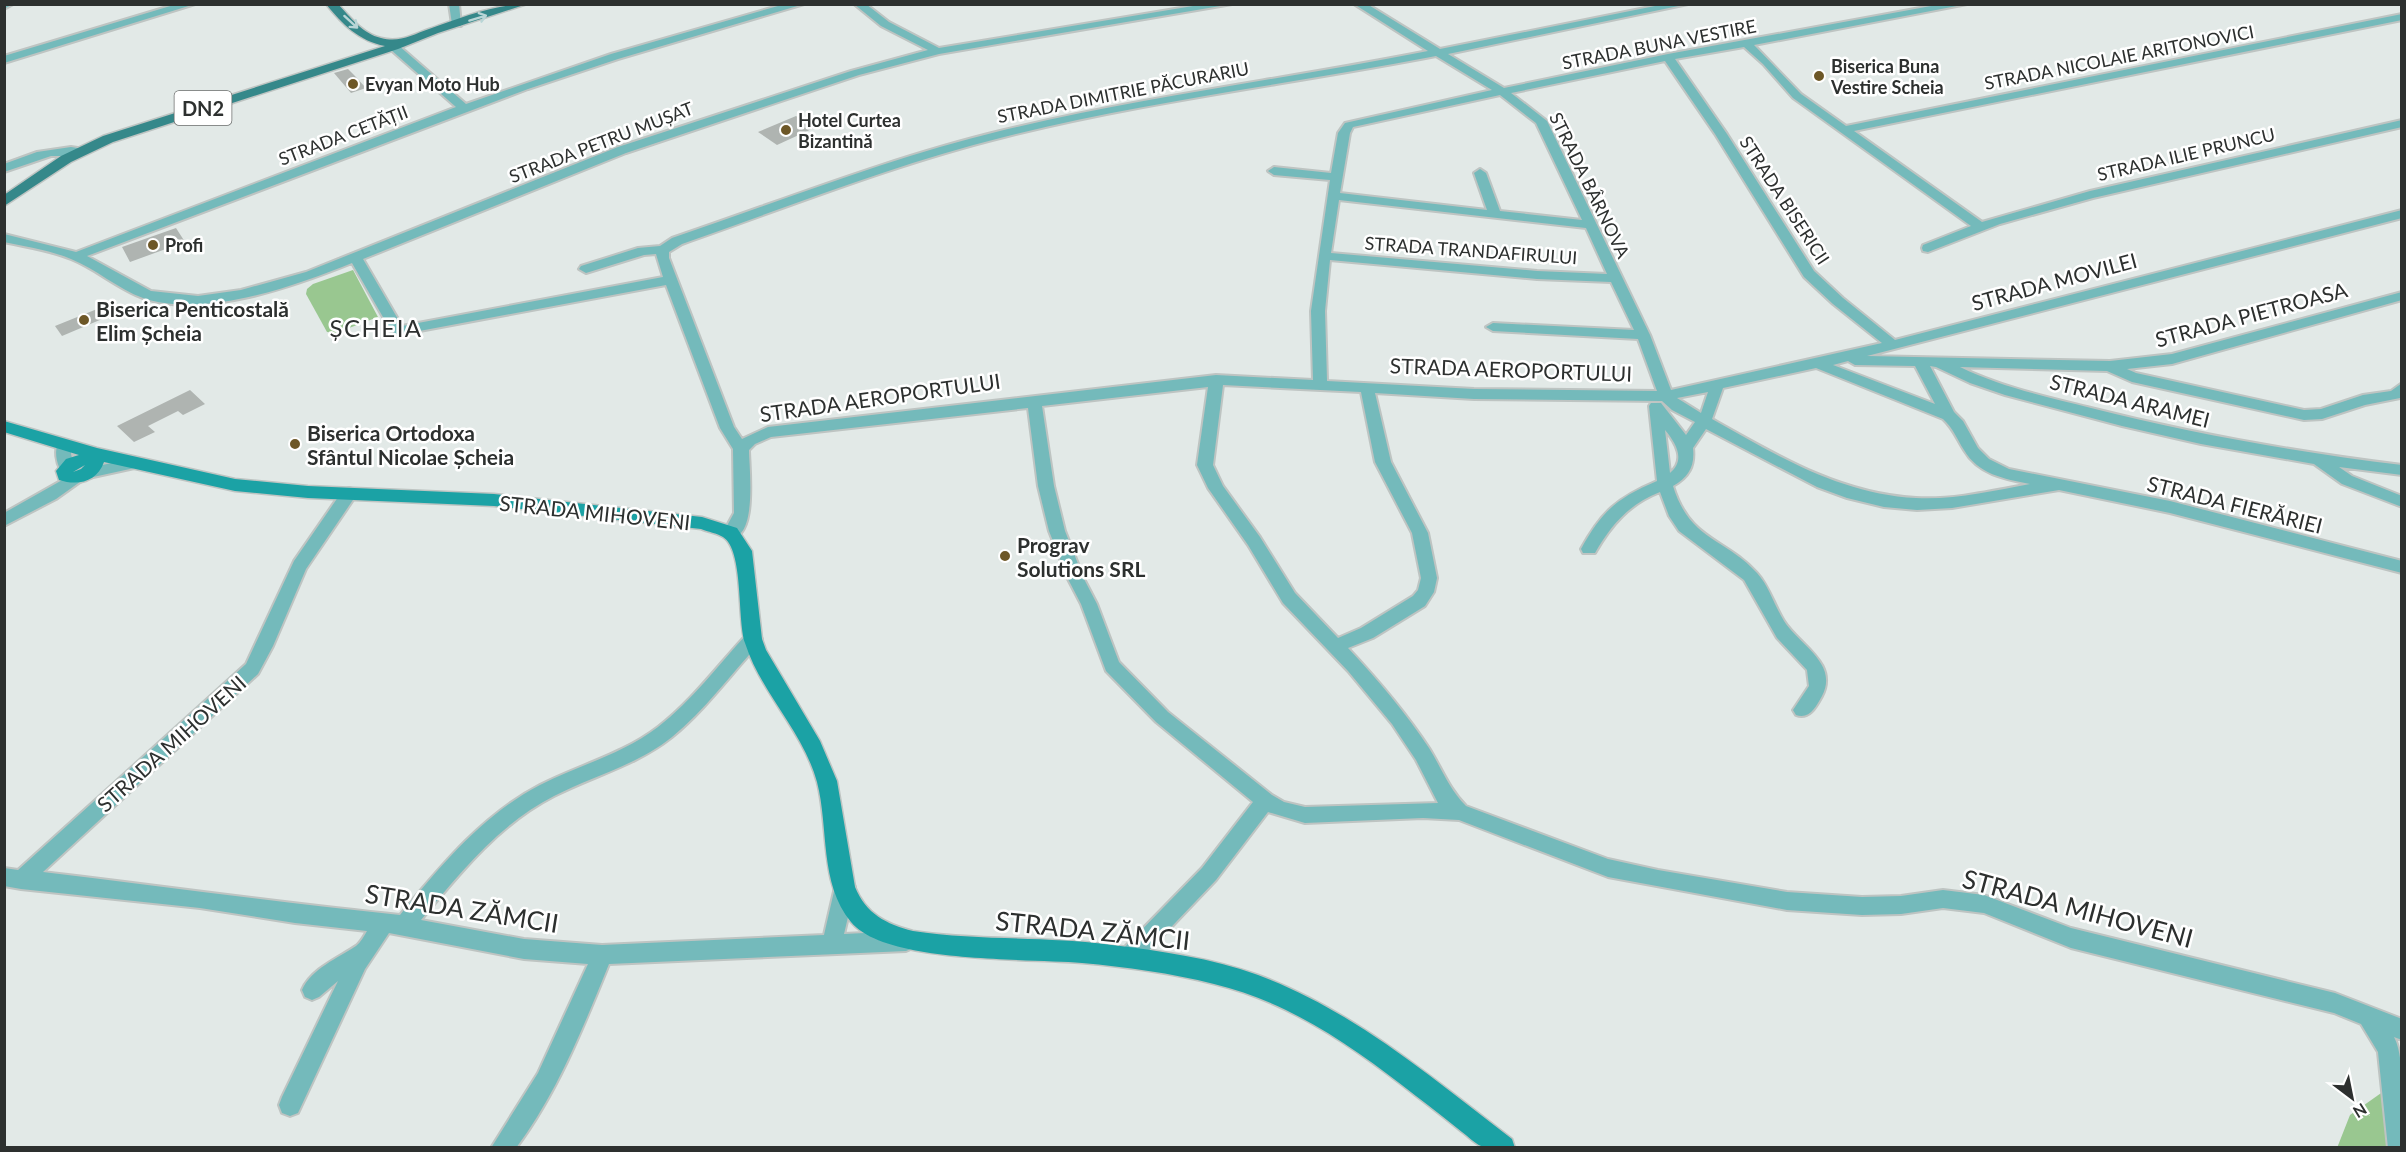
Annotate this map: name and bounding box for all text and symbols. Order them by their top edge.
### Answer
one-way arrow [468,12,487,23]
street label: STRADA BUNA VESTIRE [1560,14,1758,74]
one-way arrow [343,15,358,29]
street label: STRADA NICOLAIE ARITONOVICI [1982,20,2256,94]
place label: Biserica Buna Vestire Scheia [1830,55,1944,98]
street label: STRADA DIMITRIE PĂCURARIU [995,57,1251,127]
marker: Biserica Buna Vestire Scheia [1812,69,1826,83]
place label: Evyan Moto Hub [365,73,500,95]
marker: Evyan Moto Hub [346,77,360,91]
road number: DN2 [174,91,232,125]
street label: STRADA PETRU MUȘAT [506,97,696,187]
street label: STRADA CETĂȚII [275,100,411,170]
street label: STRADA BÂRNOVA [1545,108,1635,262]
place label: Hotel Curtea Bizantină [798,109,901,152]
marker: Hotel Curtea Bizantină [779,123,793,137]
street label: STRADA ILIE PRUNCU [2095,123,2277,185]
street label: STRADA BISERICII [1735,132,1835,268]
street label: STRADA TRANDAFIRULUI [1364,232,1578,268]
place label: Profi [165,234,203,256]
marker: Profi [146,238,160,252]
street label: STRADA MOVILEI [1968,247,2140,315]
street label: STRADA PIETROASA [2152,276,2350,352]
place label: Biserica Penticostală Elim Șcheia [96,296,289,345]
marker: Biserica Penticostală Elim Șcheia [77,313,91,327]
district label: ȘCHEIA [329,313,423,342]
street label: STRADA AEROPORTULUI [1389,352,1633,386]
street label: STRADA AEROPORTULUI [758,368,1002,426]
street label: STRADA ARAMEI [2047,368,2213,432]
place label: Biserica Ortodoxa Sfântul Nicolae Șcheia [307,420,514,469]
marker: Biserica Ortodoxa Sfântul Nicolae Șcheia [288,437,302,451]
street label: STRADA FIERĂRIEI [2145,470,2325,538]
street label: STRADA MIHOVENI [498,490,692,534]
place label: Prograv Solutions SRL [1017,532,1145,581]
marker: Prograv Solutions SRL [998,549,1012,563]
street label: STRADA MIHOVENI [91,670,251,816]
street label: STRADA MIHOVENI [1959,862,2197,954]
street label: STRADA ZĂMCII [363,877,561,939]
street label: STRADA ZĂMCII [994,904,1192,956]
north arrow [2322,1068,2382,1128]
text: N [2350,1100,2370,1122]

